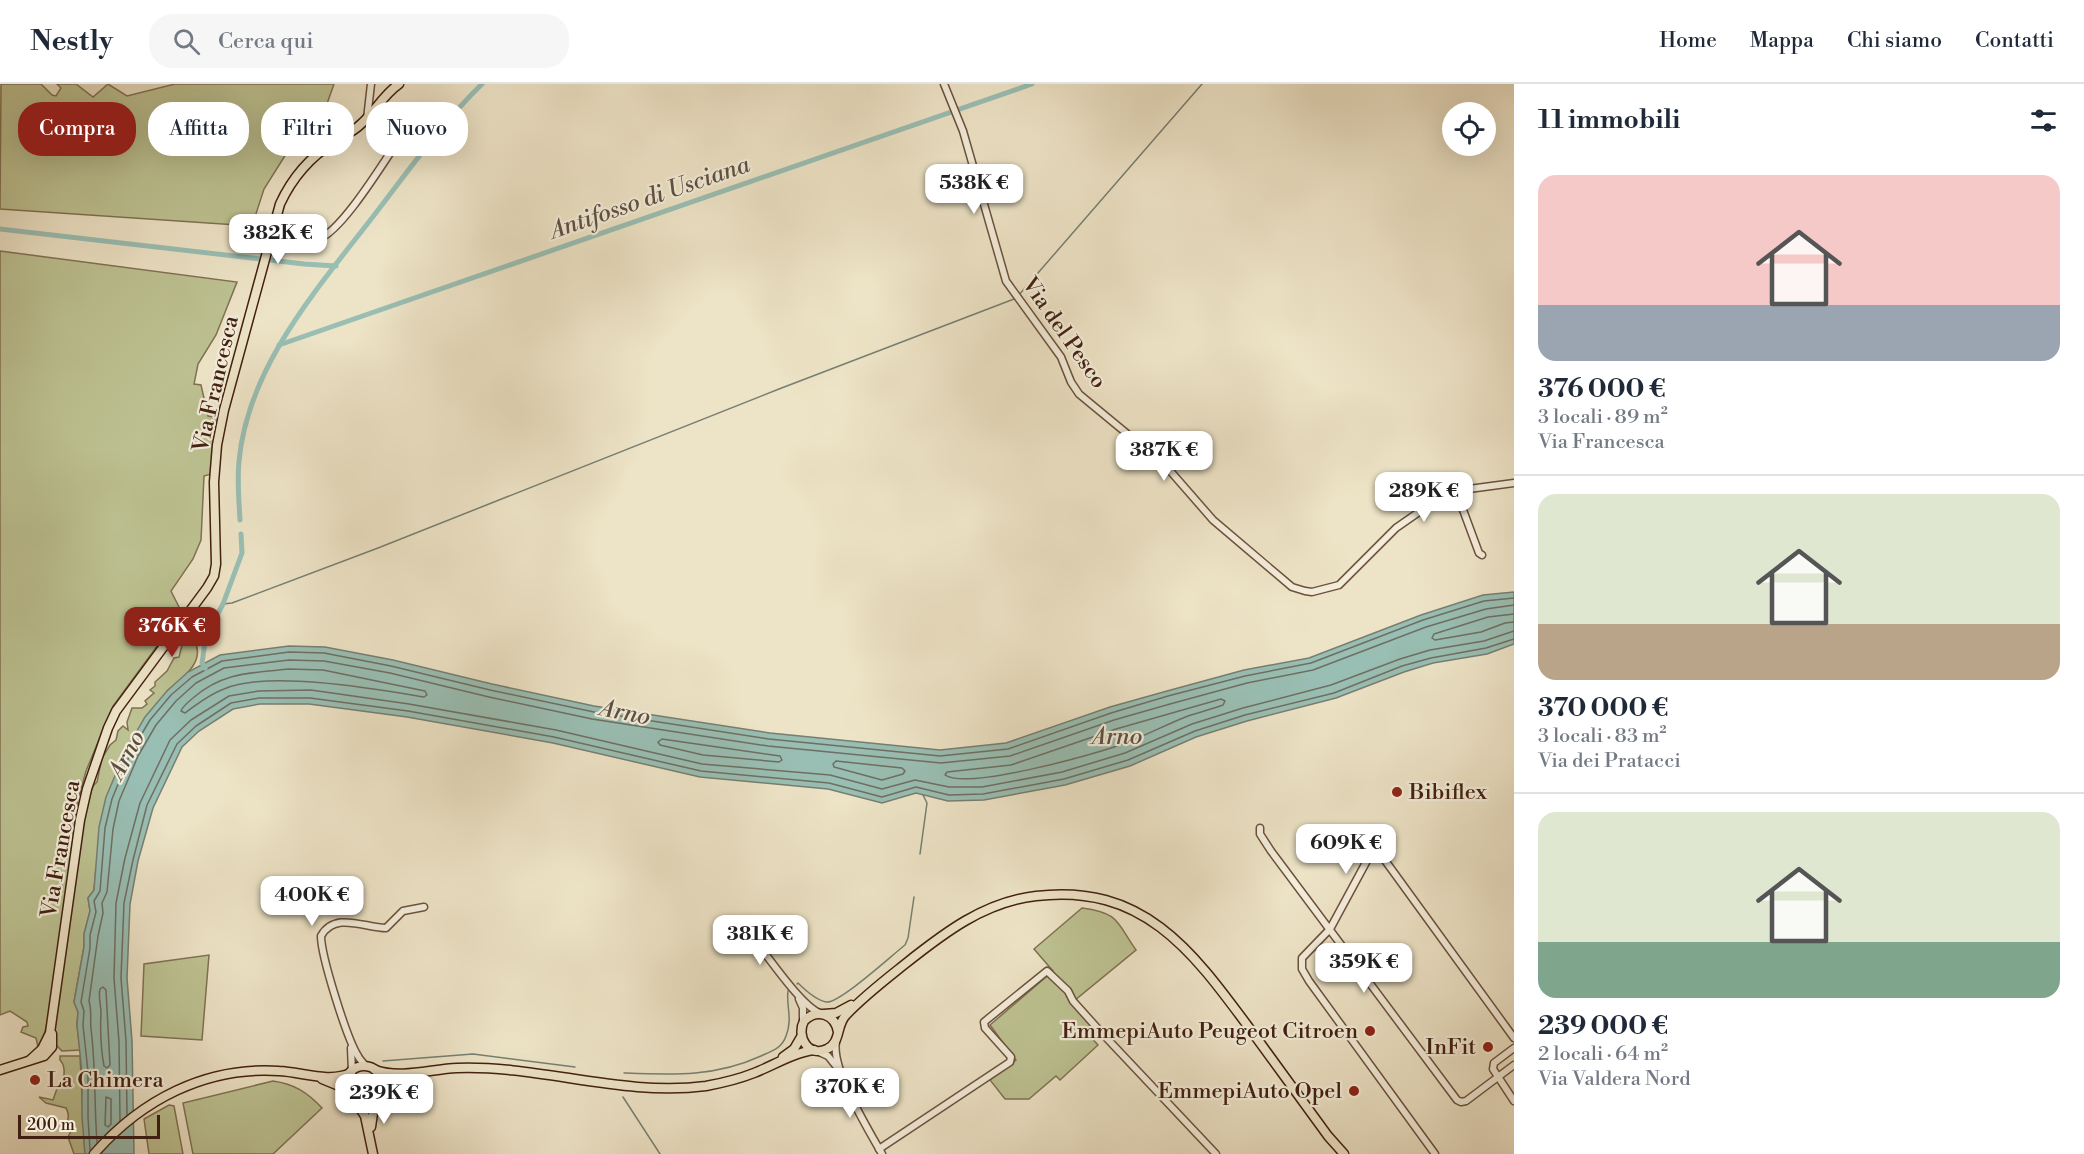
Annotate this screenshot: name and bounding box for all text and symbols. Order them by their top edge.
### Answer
search box [149,14,569,68]
text: Nestly [30,24,113,59]
icon: search [170,25,203,58]
text: Cerca qui [218,28,314,55]
text: Home [1659,28,1717,54]
text: Mappa [1750,28,1814,54]
text: Chi siamo [1847,28,1942,54]
text: Contatti [1975,28,2054,54]
chip: Compra [18,102,136,156]
chip: Affitta [148,102,249,156]
chip: Filtri [261,102,354,156]
chip: Nuovo [366,102,468,156]
map controls [1442,102,1496,156]
button: locate [1442,102,1496,156]
text: 11 immobili [1538,104,1680,136]
icon: filters [2027,104,2060,137]
water label: Antifosso di Usciana [543,150,754,247]
pin: 538K € [925,164,1023,215]
text: 538K € [939,171,1009,196]
pin: 382K € [229,214,327,265]
icon: home [1745,214,1853,322]
text: 382K € [243,221,313,246]
street label: Via del Pesco [1015,271,1112,394]
street label: Via Francesca [187,312,245,456]
text: 376 000 € [1538,373,1666,405]
text: 3 locali · 89 m² [1538,405,1668,430]
text: Via Francesca [1538,430,1665,455]
pin: 387K € [1115,431,1213,482]
text: 387K € [1130,438,1198,463]
pin: 289K € [1375,472,1473,523]
text: 289K € [1389,479,1459,504]
icon: home [1745,533,1853,641]
pin: 376K € [123,607,221,658]
text: 376K € [138,614,206,639]
text: 370 000 € [1538,692,1668,724]
water label: Arno [594,693,653,733]
water label: Arno [1089,722,1142,752]
text: 3 locali · 83 m² [1538,724,1667,749]
water label: Arno [100,726,152,787]
text: Via dei Pratacci [1538,749,1681,774]
street label: Via Francesca [35,777,87,921]
place label: Bibiflex [1408,779,1488,806]
marker: Bibiflex [1390,785,1404,799]
pin: 609K € [1297,824,1395,875]
text: 609K € [1310,831,1382,856]
icon: home [1745,851,1853,959]
pin: 400K € [263,876,361,927]
text: 400K € [275,883,349,908]
pin: 381K € [711,915,809,966]
text: 381K € [727,922,793,947]
pin: 359K € [1315,943,1413,994]
text: 359K € [1329,950,1399,975]
text: 239 000 € [1538,1010,1668,1042]
place label: EmmepiAuto Peugeot Citroen [1062,1018,1358,1045]
marker: EmmepiAuto Peugeot Citroen [1363,1024,1377,1038]
place label: InFit [1426,1034,1476,1061]
marker: InFit [1481,1040,1495,1054]
text: 2 locali · 64 m² [1538,1042,1668,1067]
place label: La Chimera [47,1067,165,1094]
text: Via Valdera Nord [1538,1067,1691,1092]
pin: 370K € [801,1068,899,1119]
marker: La Chimera [28,1073,42,1087]
pin: 239K € [335,1074,433,1125]
text: 370K € [815,1075,885,1100]
place label: EmmepiAuto Opel [1158,1078,1342,1105]
text: 239K € [349,1081,419,1106]
marker: EmmepiAuto Opel [1347,1084,1361,1098]
scale bar [18,1112,160,1140]
text: 200 m [27,1115,75,1135]

